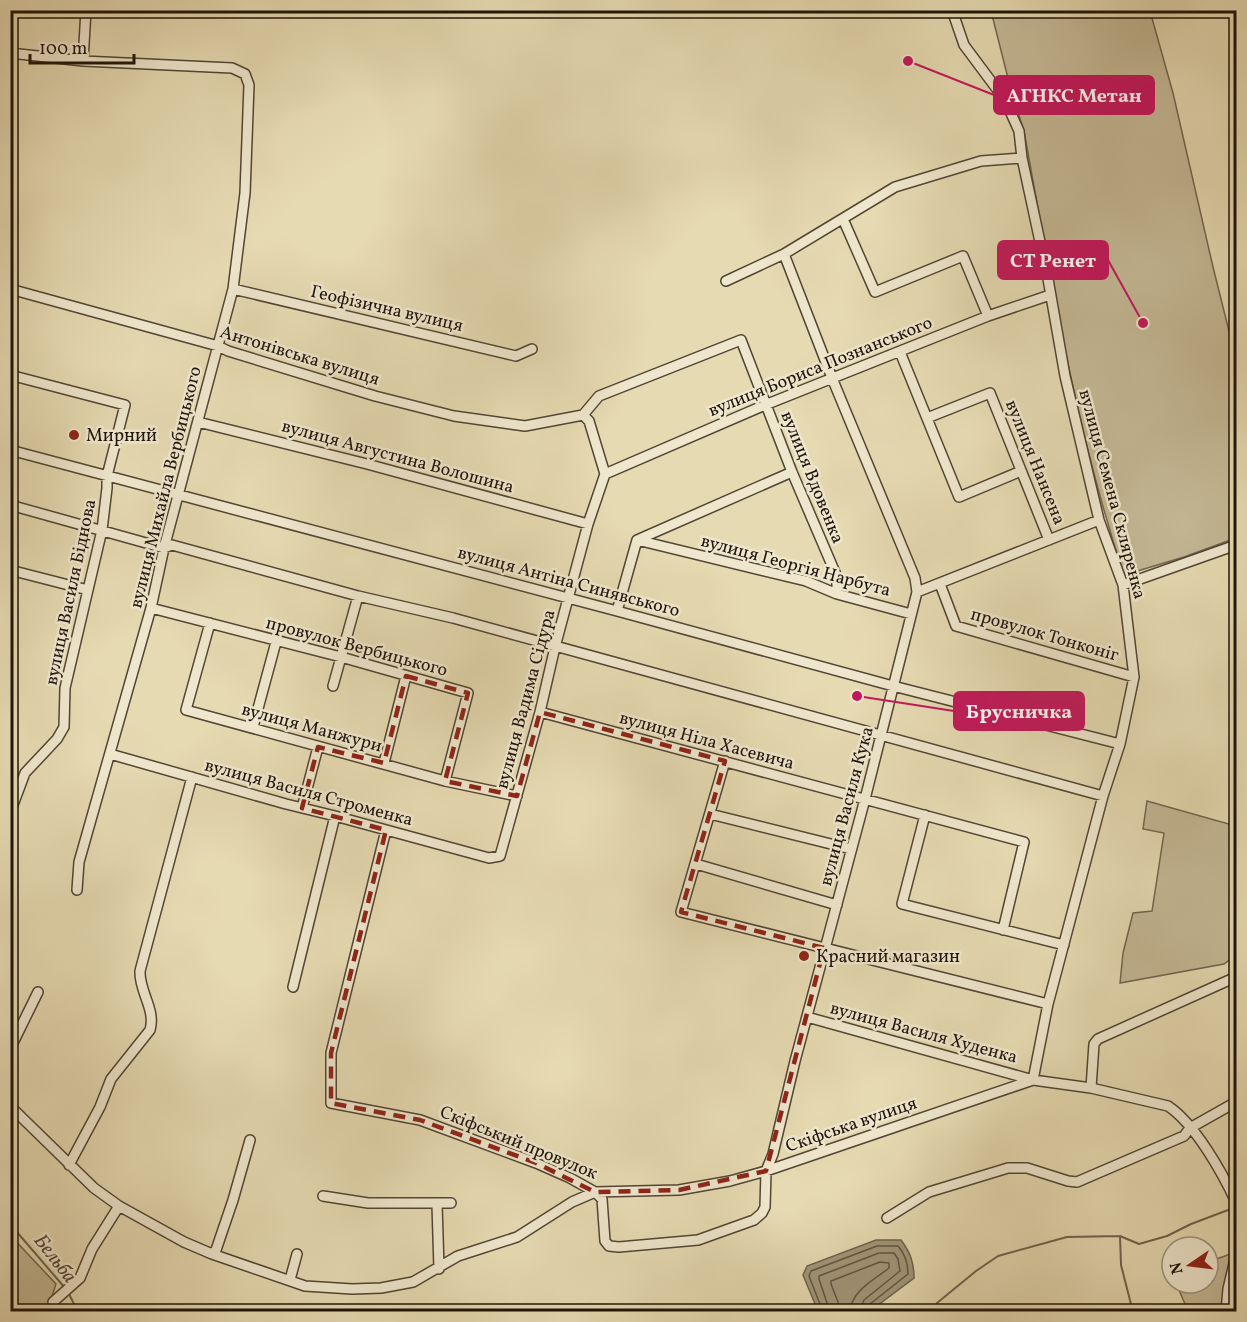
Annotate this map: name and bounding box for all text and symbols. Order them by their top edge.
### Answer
scale bar [30,27,134,65]
text: 100 m [39,37,88,62]
callout: АГНКС Метан [994,76,1154,114]
text: АГНКС Метан [1006,83,1142,111]
callout: СТ Ренет [998,241,1108,279]
text: СТ Ренет [1010,248,1096,276]
street label: Геофізична вулиця [308,280,465,339]
street label: вулиця Бориса Познанського [705,311,936,424]
street label: Антонівська вулиця [217,320,382,393]
street label: вулиця Михайла Вербицького [124,364,209,611]
street label: вулиця Семена Скляренка [1072,387,1152,602]
street label: вулиця Нансена [998,396,1071,529]
street label: вулиця Вдовенка [774,408,850,547]
street label: вулиця Августина Волошина [279,414,517,501]
place label: Мирний [86,424,157,449]
marker: Мирний [67,428,81,442]
street label: вулиця Василя Біднова [40,497,103,688]
street label: вулиця Георгія Нарбута [698,529,893,604]
street label: вулиця Антіна Синявського [455,541,683,624]
street label: провулок Тонконіг [968,602,1122,669]
street label: вулиця Вадима Сідура [490,607,562,792]
street label: провулок Вербицького [263,611,450,684]
callout: Брусничка [954,692,1084,730]
street label: вулиця Манжури [239,698,385,759]
text: Брусничка [966,699,1072,727]
street label: вулиця Ніла Хасевича [616,706,797,777]
street label: вулиця Василя Кука [814,724,881,889]
street label: вулиця Василя Строменка [202,754,416,833]
place label: Красний магазин [816,945,960,970]
marker: Красний магазин [797,949,811,963]
street label: вулиця Василя Худенка [827,996,1020,1070]
street label: Скіфська вулиця [783,1091,920,1160]
street label: Скіфський провулок [436,1100,601,1187]
water label: Бельба [26,1229,82,1290]
north arrow [1160,1235,1220,1295]
text: N [1165,1259,1189,1276]

